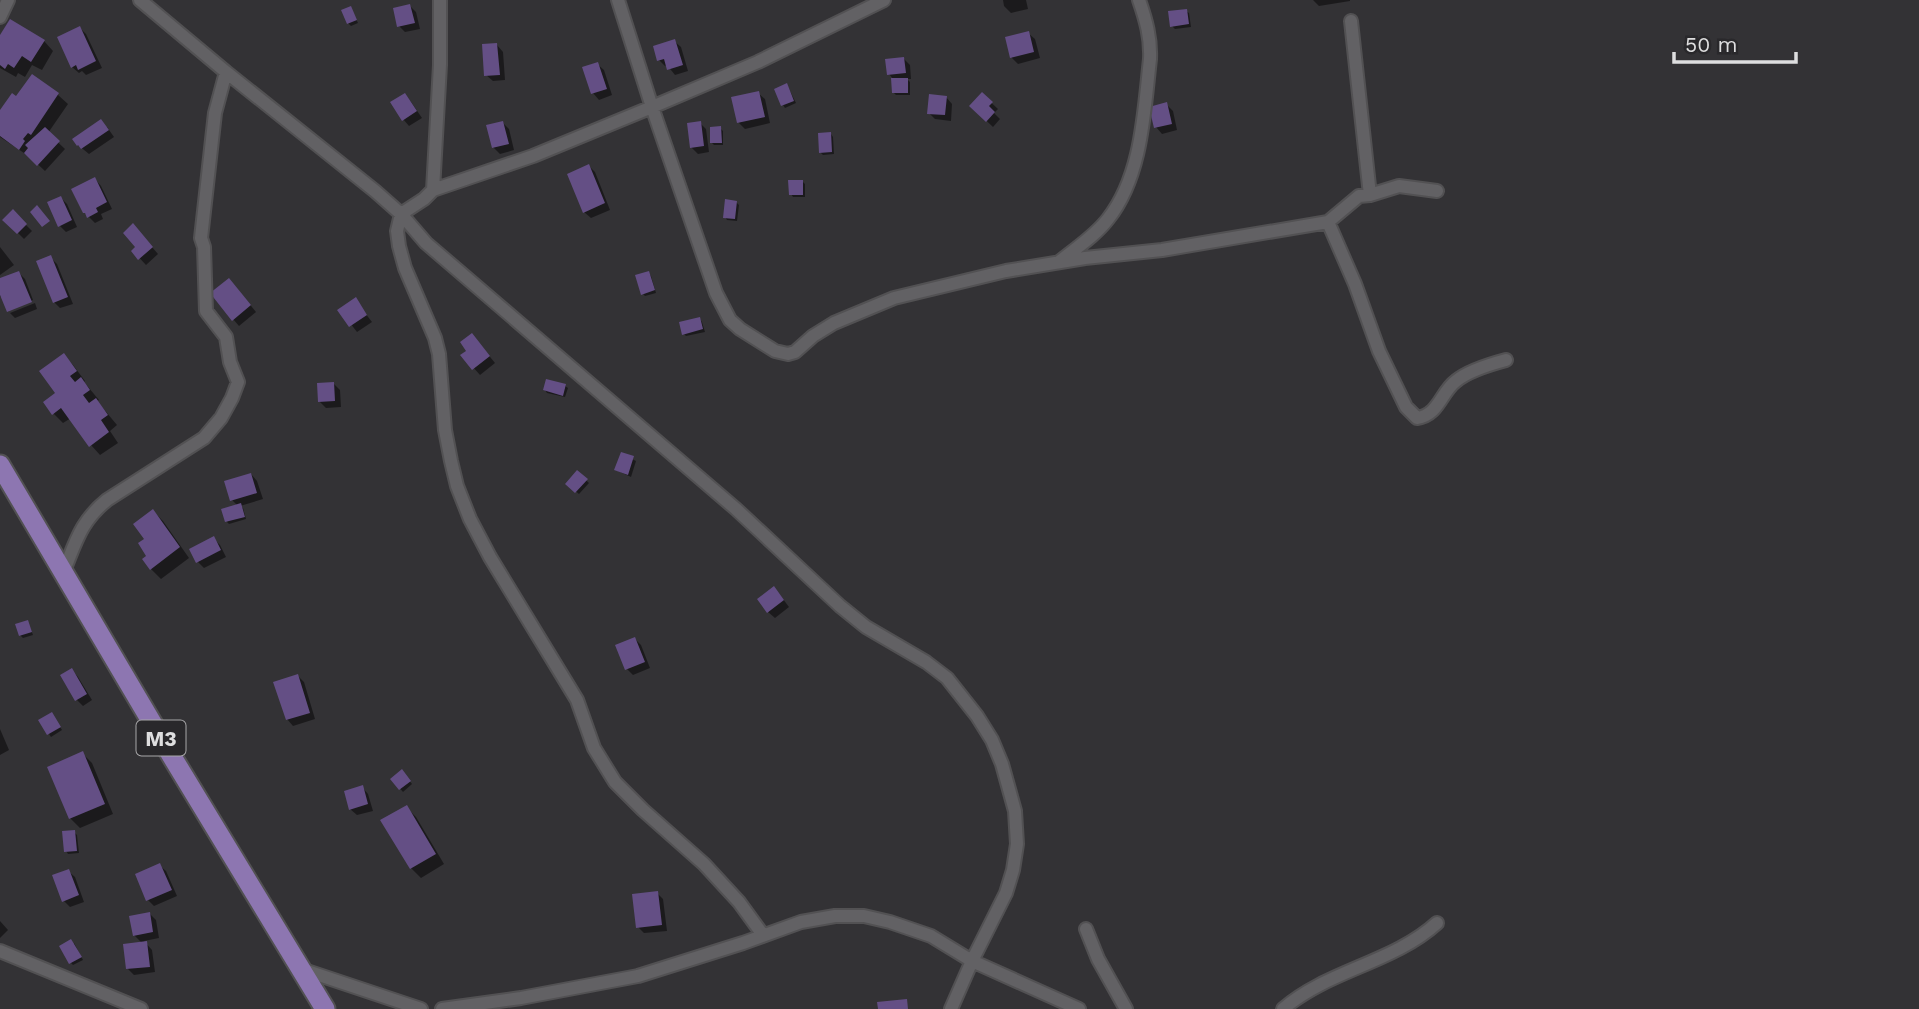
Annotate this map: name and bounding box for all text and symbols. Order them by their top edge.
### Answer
scale bar [1674,21,1797,65]
text: 50 m [1685,32,1737,57]
road number: M3 [136,720,186,756]

